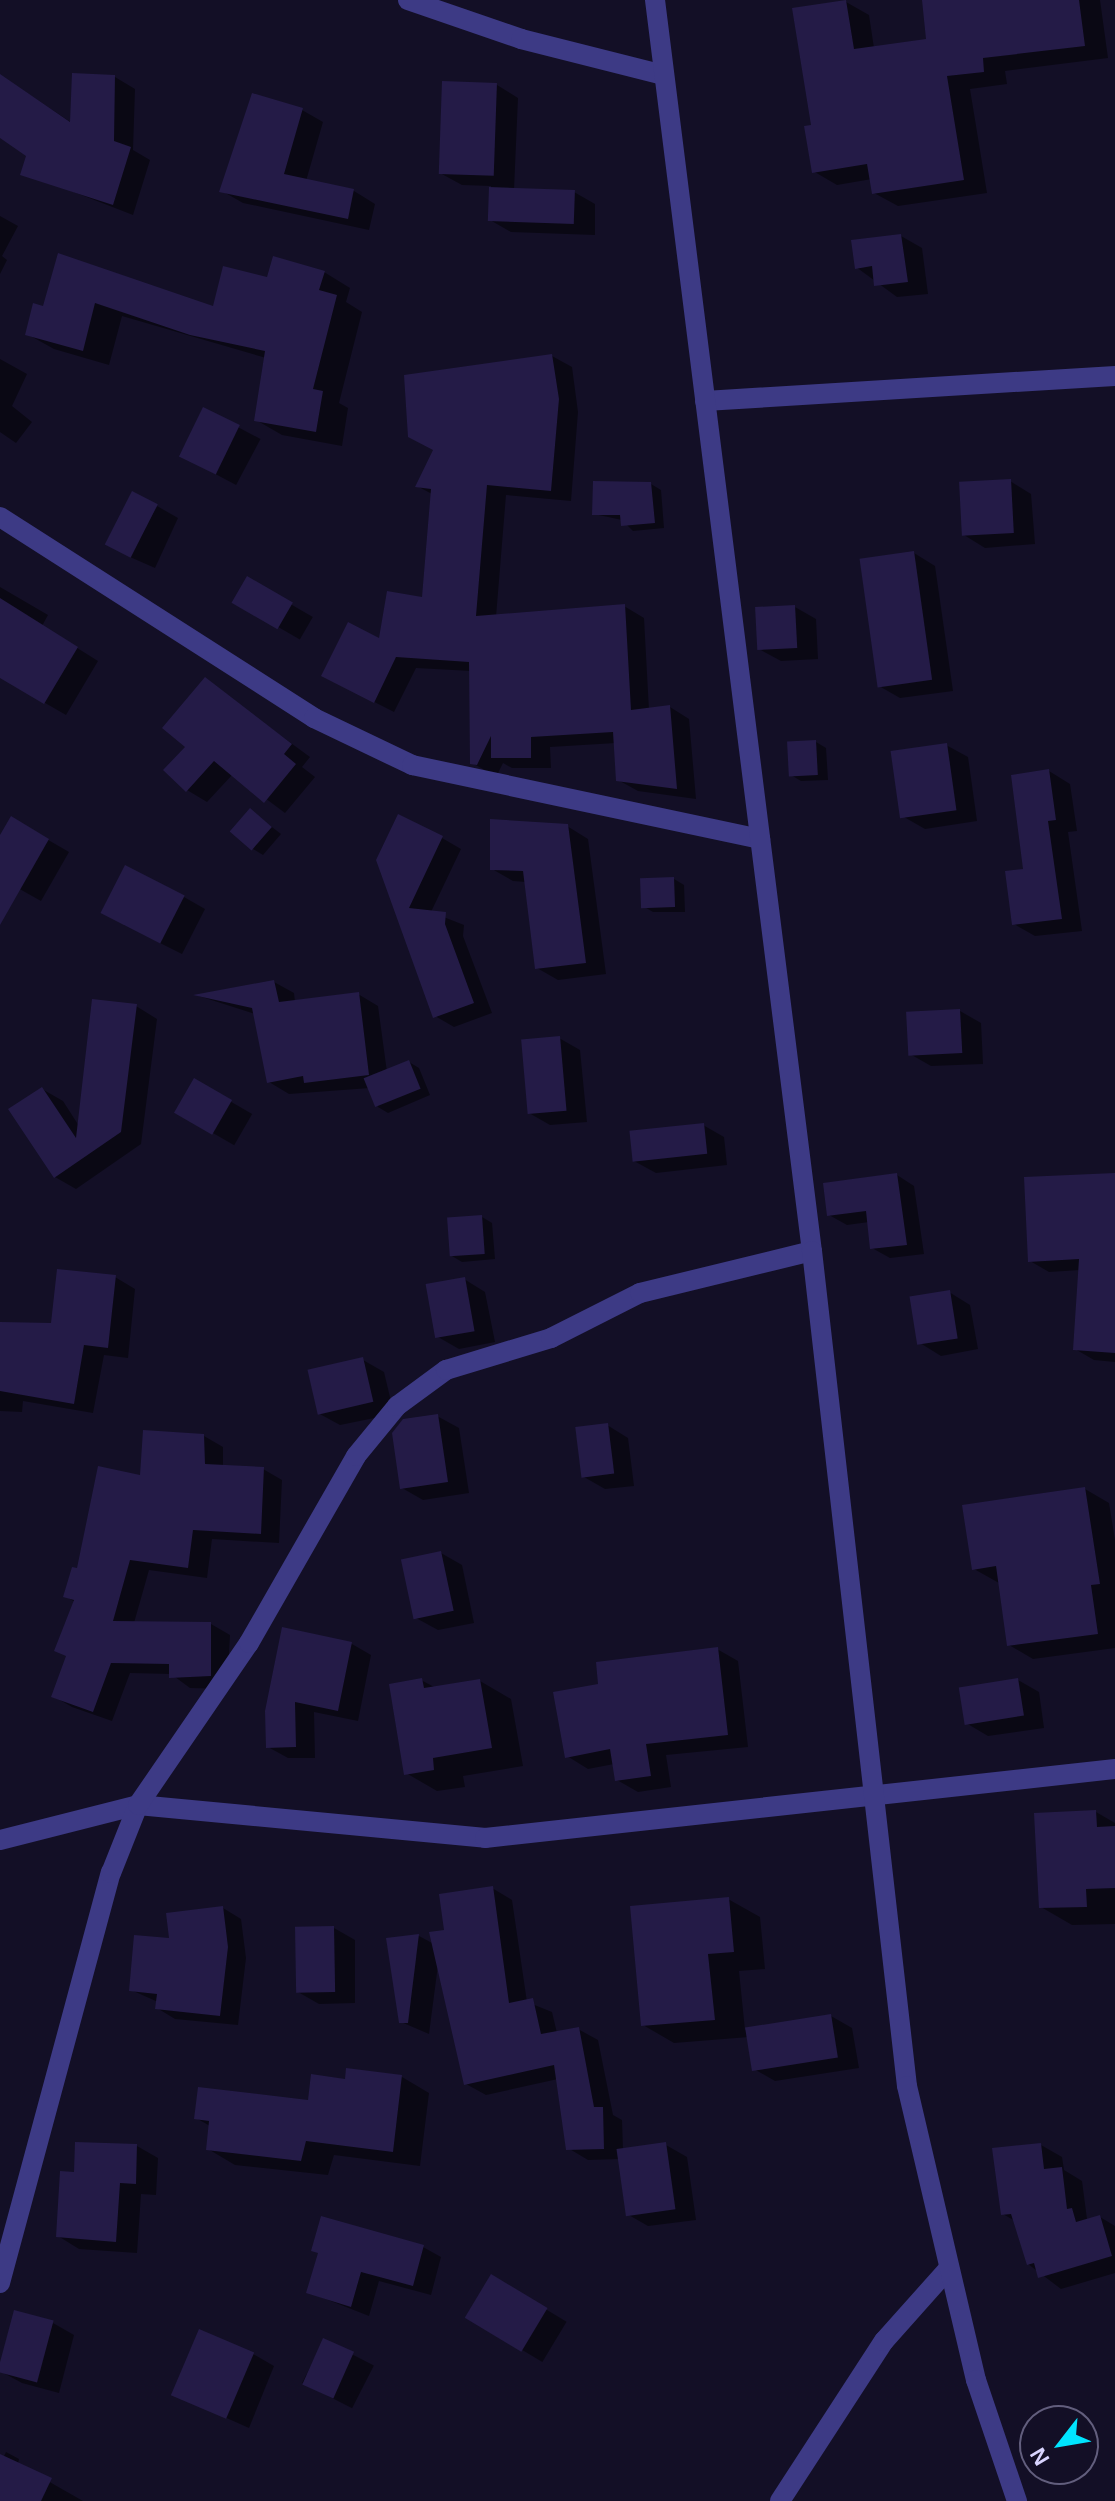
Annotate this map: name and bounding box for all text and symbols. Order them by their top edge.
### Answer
north arrow [1019,2405,1099,2485]
text: N [1025,2443,1055,2470]

